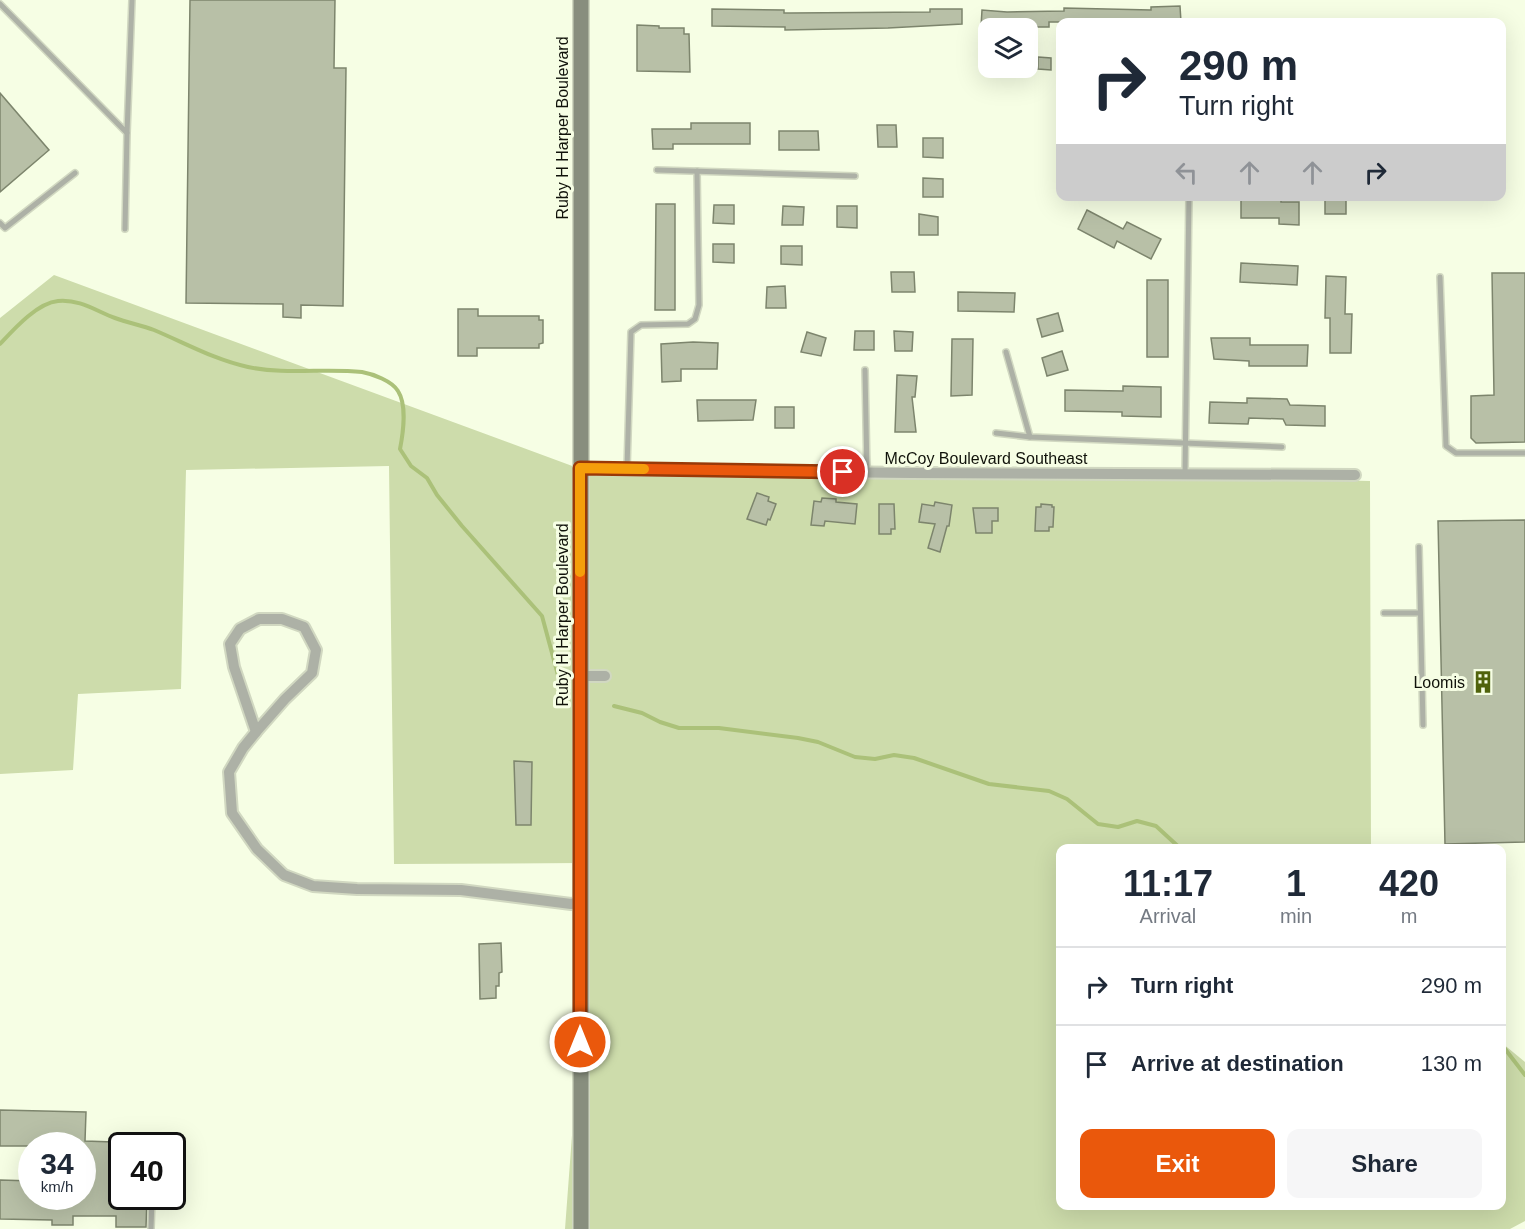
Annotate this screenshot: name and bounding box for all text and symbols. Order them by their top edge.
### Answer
map controls [978,18,1038,78]
button: layers [978,18,1038,78]
street label: Ruby H Harper Boulevard [554,36,571,220]
icon: right [1080,42,1158,120]
text: 290 m [1179,42,1298,89]
text: Turn right [1179,91,1294,121]
icon: left [1170,156,1203,189]
icon: ahead [1233,156,1266,189]
icon: ahead [1296,156,1329,189]
icon: right [1359,156,1392,189]
pin [817,446,868,497]
street label: McCoy Boulevard Southeast [885,450,1088,467]
icon: arrive [826,455,859,488]
street label: Ruby H Harper Boulevard [554,523,571,707]
building icon: Loomis [1470,669,1496,695]
place label: Loomis [1413,674,1465,691]
text: 11:17 [1123,863,1213,904]
text: 1 [1286,863,1306,904]
text: 420 [1379,863,1439,904]
text: Arrival [1140,905,1196,927]
text: min [1280,905,1312,927]
text: m [1401,905,1417,927]
icon: right [1080,970,1113,1003]
text: Turn right [1131,973,1233,998]
text: 290 m [1421,973,1482,998]
position arrow [548,1010,612,1074]
icon: arrive [1080,1048,1113,1081]
text: Arrive at destination [1131,1051,1344,1076]
text: 130 m [1421,1051,1482,1076]
button: Exit [1080,1129,1275,1198]
button: Share [1287,1129,1482,1198]
speed limit sign: 40 [108,1132,186,1210]
text: 34 [40,1147,74,1180]
text: km/h [41,1178,73,1195]

